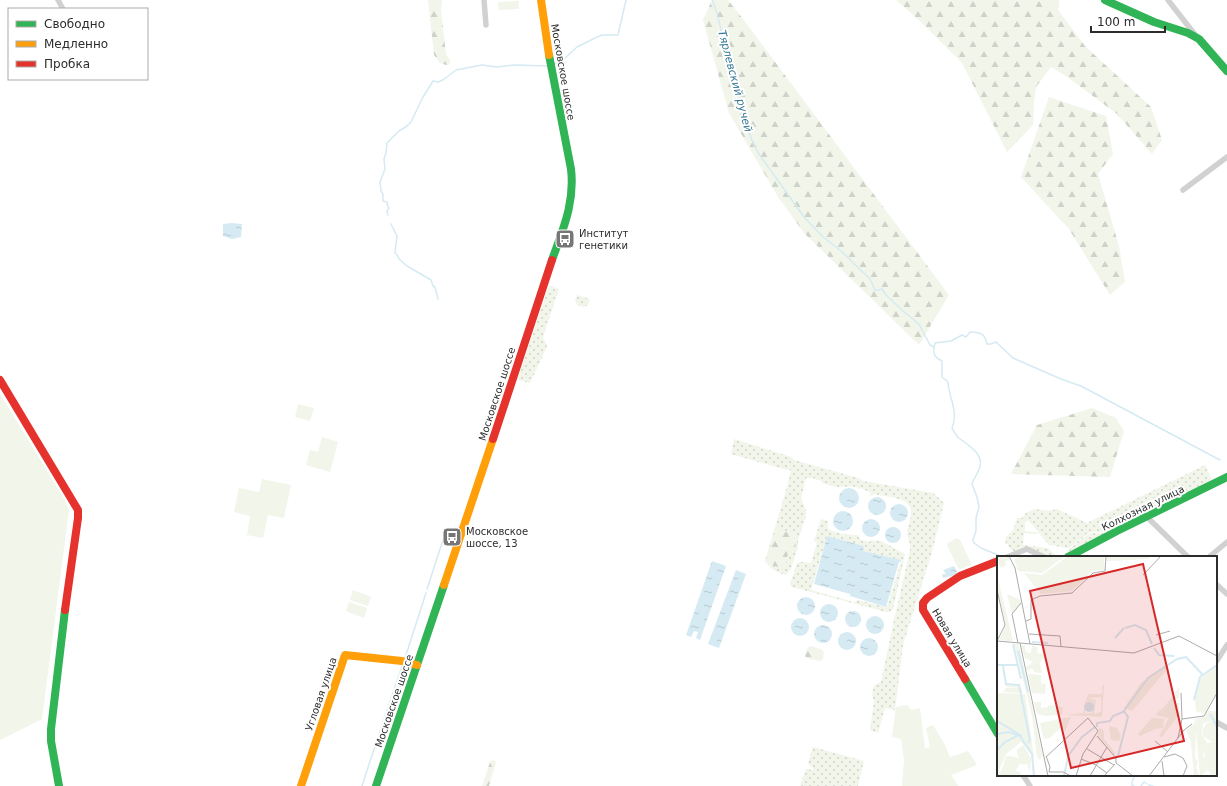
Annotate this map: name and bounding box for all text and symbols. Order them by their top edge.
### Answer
legend [8,8,148,80]
scale bar [1091,8,1165,34]
text: 100 m [1097,15,1135,29]
text: Свободно [44,17,105,31]
street label: Московское шоссе [549,23,577,121]
water label: Тярлевский ручей [715,29,755,133]
text: Медленно [44,37,108,51]
text: Пробка [44,57,90,71]
bus stop icon: Институт генетики [554,228,576,250]
place label: Институт генетики [579,228,629,251]
street label: Московское шоссе [477,346,517,442]
street label: Колхозная улица [1100,483,1186,533]
bus stop icon: Московское шоссе, 13 [441,526,463,548]
place label: Московское шоссе, 13 [466,526,528,549]
inset map [997,556,1217,776]
street label: Новая улица [930,607,974,669]
street label: Московское шоссе [373,653,415,749]
street label: Угловая улица [303,656,339,732]

